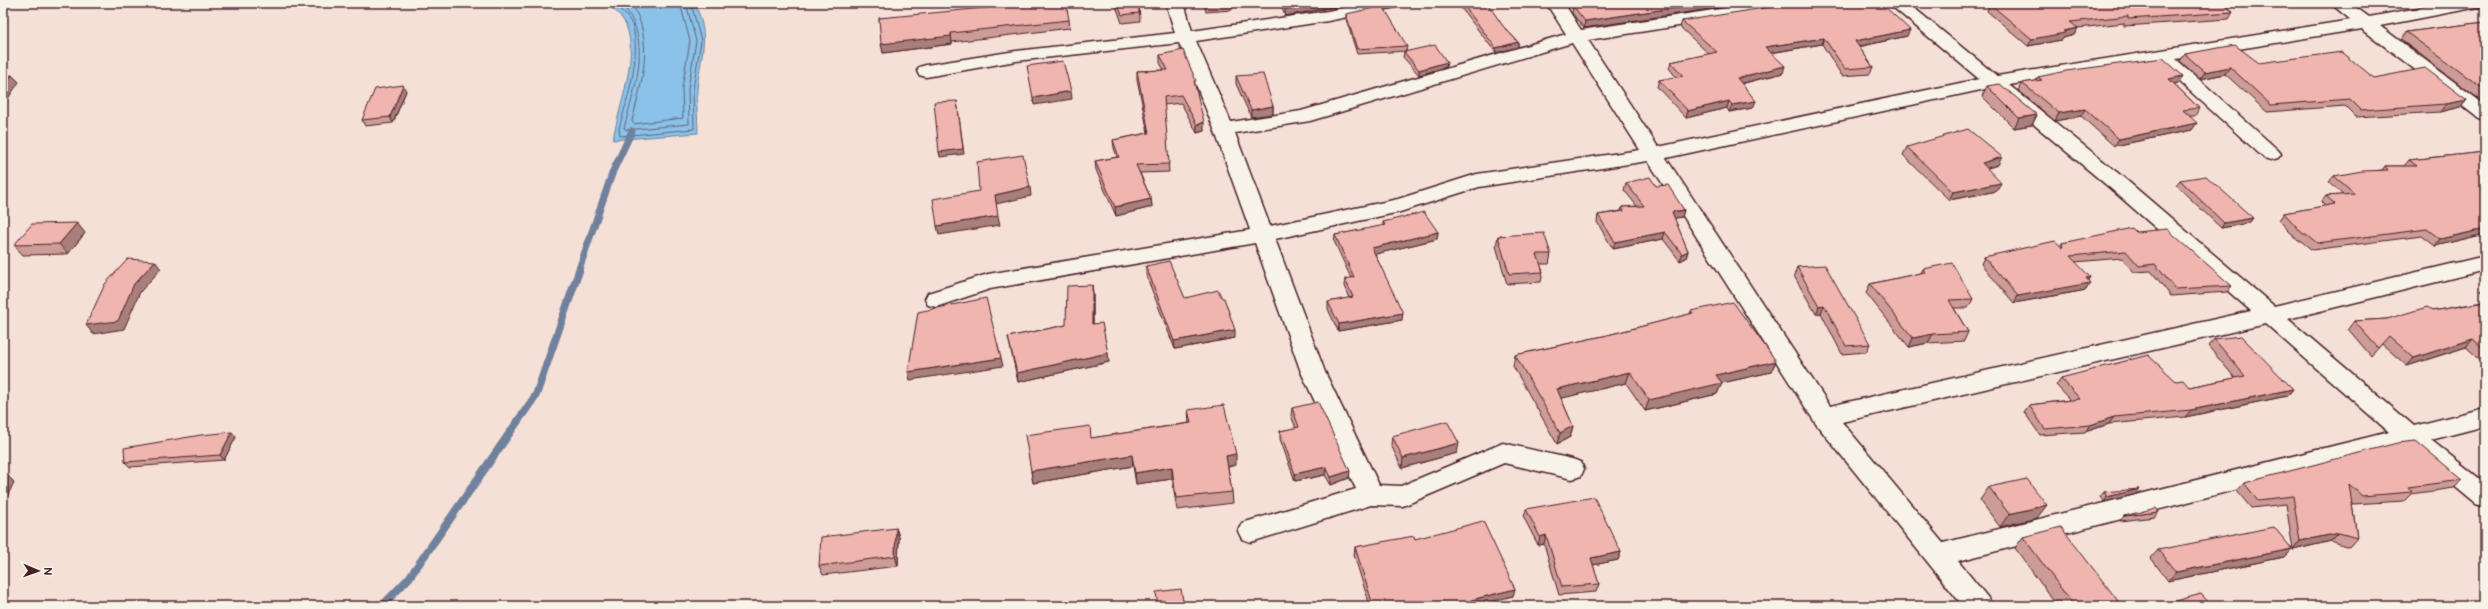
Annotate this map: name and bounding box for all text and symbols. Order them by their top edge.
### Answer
north arrow [18,551,58,591]
text: N [41,567,54,576]

